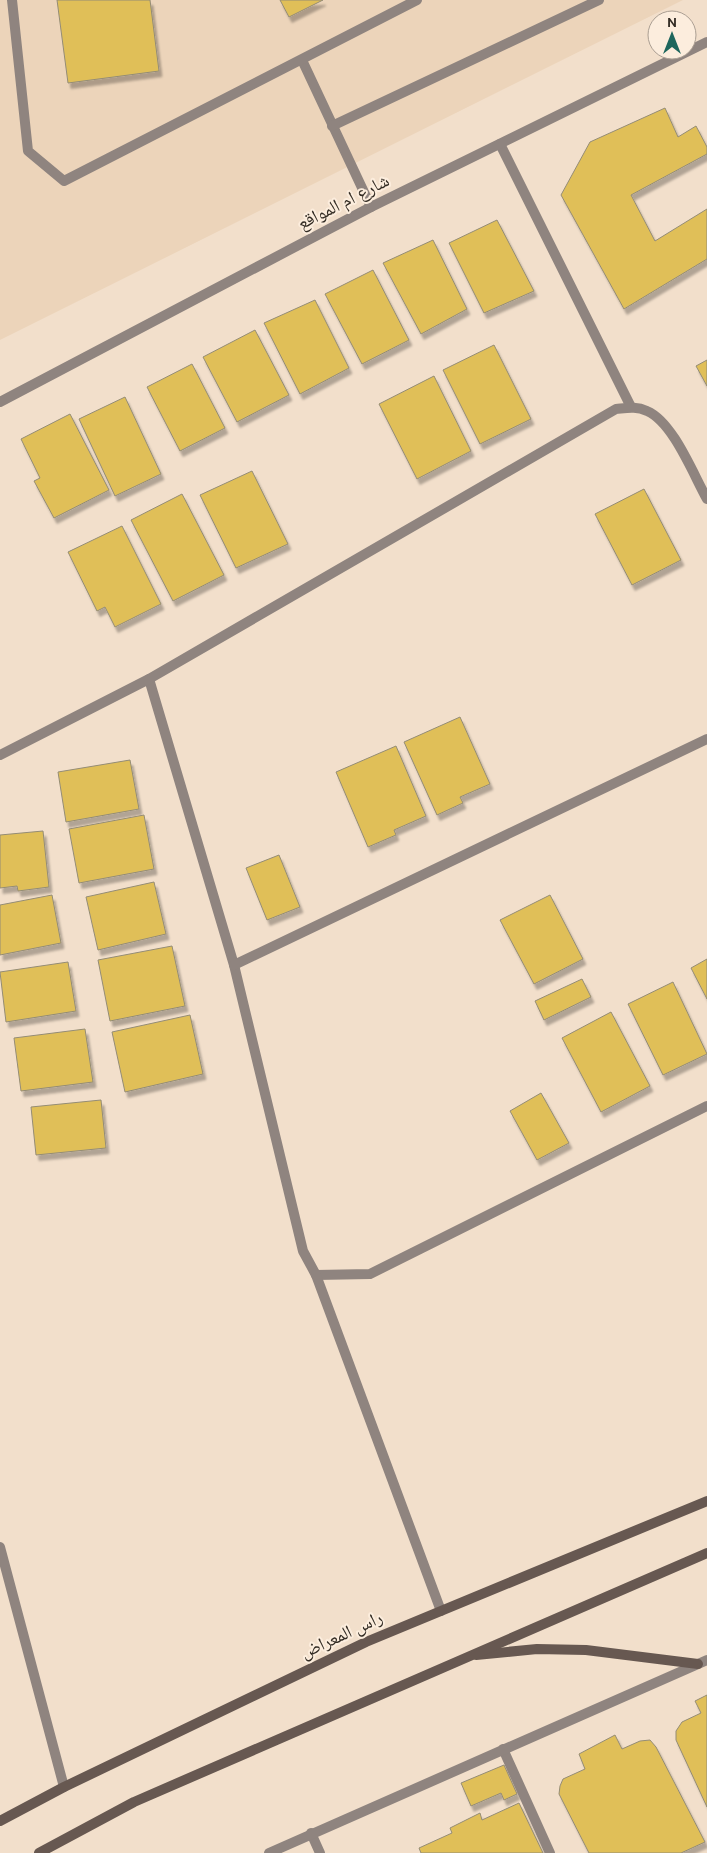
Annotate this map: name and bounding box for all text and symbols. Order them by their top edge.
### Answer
north arrow [647,10,697,60]
text: N [667,15,677,32]
street label: شارع ام المواقع [294,170,394,236]
street label: راس المعراض [297,1607,387,1665]

